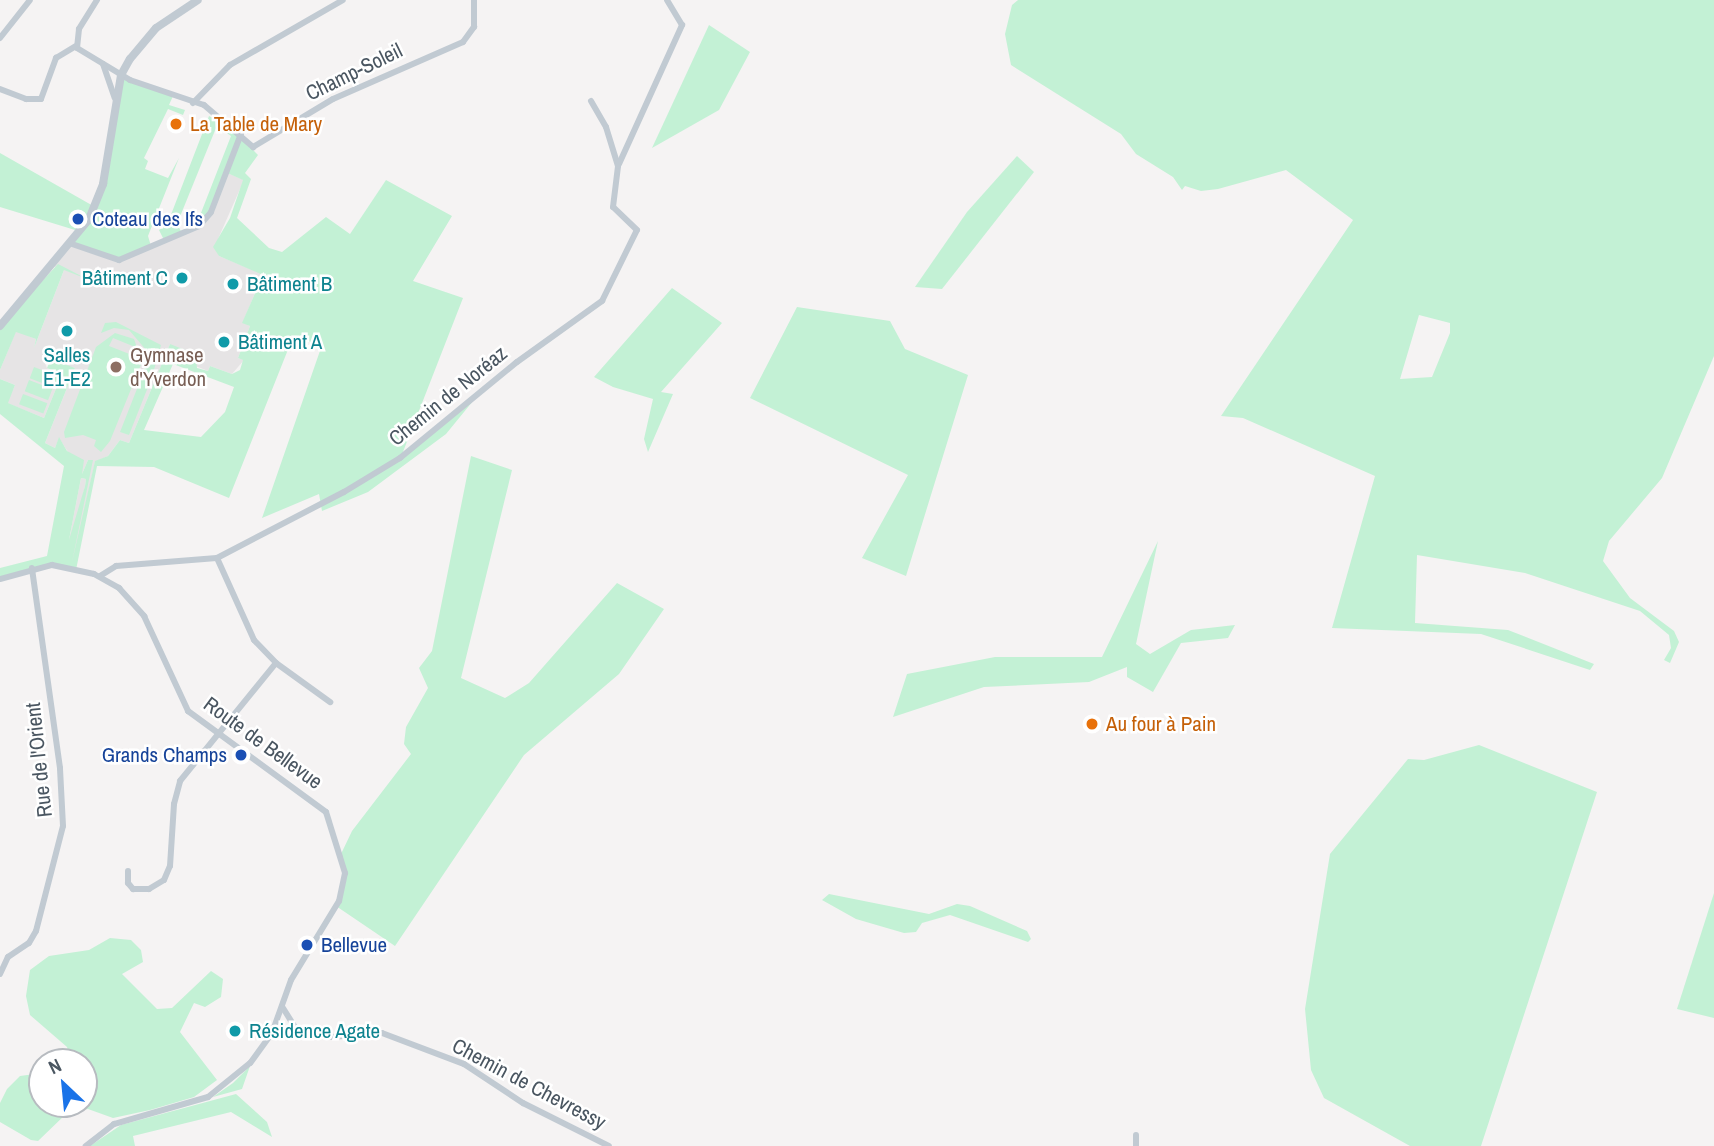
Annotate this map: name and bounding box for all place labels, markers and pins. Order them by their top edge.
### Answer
place label: La Table de Mary [190,111,322,137]
marker: La Table de Mary [168,116,184,132]
place label: Coteau des Ifs [92,206,203,232]
marker: Coteau des Ifs [70,211,86,227]
place label: Bâtiment C [82,265,168,291]
marker: Bâtiment C [174,270,190,286]
place label: Bâtiment B [247,271,332,297]
marker: Bâtiment B [225,276,241,292]
marker: Salles E1-E2 [59,323,75,339]
place label: Bâtiment A [238,329,323,355]
marker: Bâtiment A [216,334,232,350]
place label: Salles E1-E2 [43,342,91,392]
place label: Gymnase d'Yverdon [130,342,206,392]
marker: Gymnase d'Yverdon [108,359,124,375]
place label: Au four à Pain [1106,711,1216,737]
marker: Au four à Pain [1084,716,1100,732]
place label: Grands Champs [102,742,227,768]
marker: Grands Champs [233,747,249,763]
place label: Bellevue [321,932,387,958]
marker: Bellevue [299,937,315,953]
place label: Résidence Agate [249,1018,381,1044]
marker: Résidence Agate [227,1023,243,1039]

